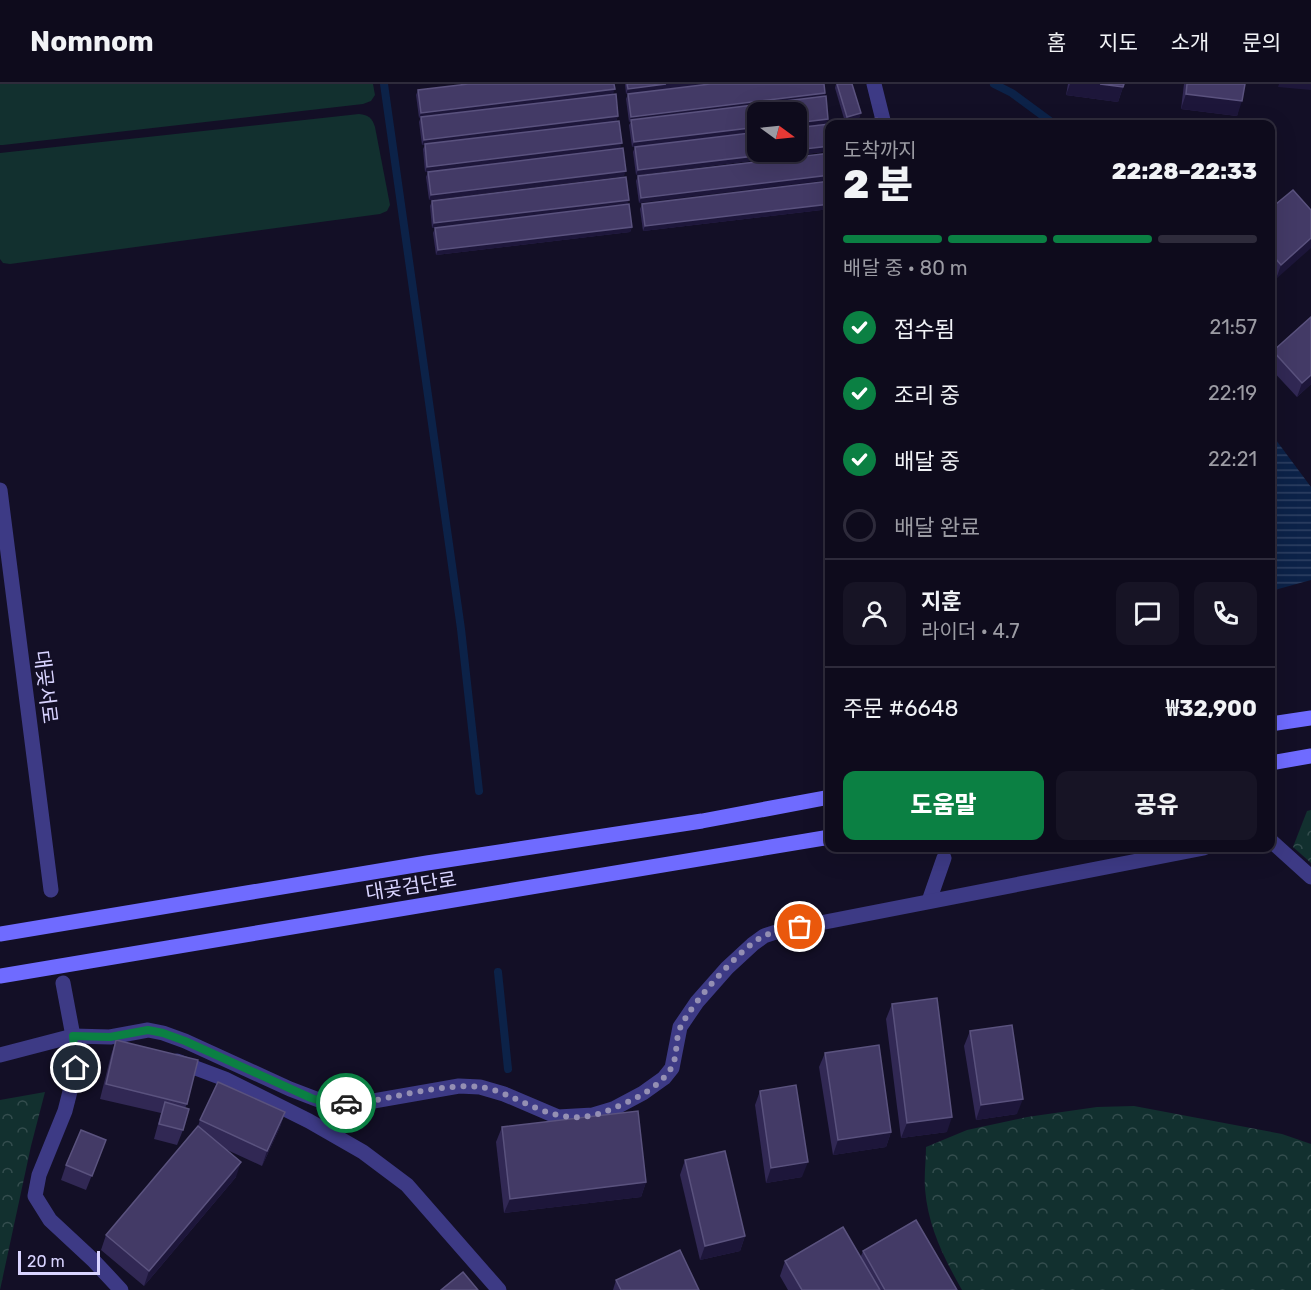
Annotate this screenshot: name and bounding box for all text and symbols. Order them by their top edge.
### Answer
text: Nomnom [30,25,154,58]
text: 홈 [1047,30,1066,55]
text: 지도 [1099,30,1138,55]
text: 소개 [1171,30,1209,55]
text: 문의 [1242,30,1281,55]
north arrow [747,102,807,162]
map controls [747,102,807,162]
text: 도착까지 [843,138,917,162]
text: 22:28–22:33 [1112,158,1257,185]
text: 2 분 [843,162,913,208]
text: 배달 중 · 80 m [843,256,968,280]
icon: check [843,311,876,344]
text: 21:57 [1209,315,1257,339]
text: 접수됨 [894,316,955,343]
icon: check [843,377,876,410]
text: 22:19 [1208,381,1257,405]
text: 조리 중 [894,382,960,409]
icon: check [843,443,876,476]
text: 22:21 [1208,447,1257,471]
text: 배달 중 [894,448,960,475]
text: 배달 완료 [894,514,980,541]
button: person [843,582,906,645]
button: chat [1116,582,1179,645]
button: phone [1194,582,1257,645]
text: 지훈 [921,588,961,615]
text: 라이더 · 4.7 [921,619,1019,643]
street label: 대곶서로 [30,649,62,725]
text: 주문 #6648 [843,695,958,722]
text: ₩32,900 [1166,695,1257,722]
button: 도움말 [843,771,1044,840]
button: 공유 [1056,771,1257,840]
street label: 대곶검단로 [364,867,458,905]
pin [774,901,825,952]
icon: bag [783,910,816,943]
pin [50,1042,101,1093]
icon: home [59,1051,92,1084]
courier [316,1073,376,1133]
icon: car [330,1087,363,1120]
scale bar [18,1248,100,1276]
text: 20 m [27,1252,65,1271]

